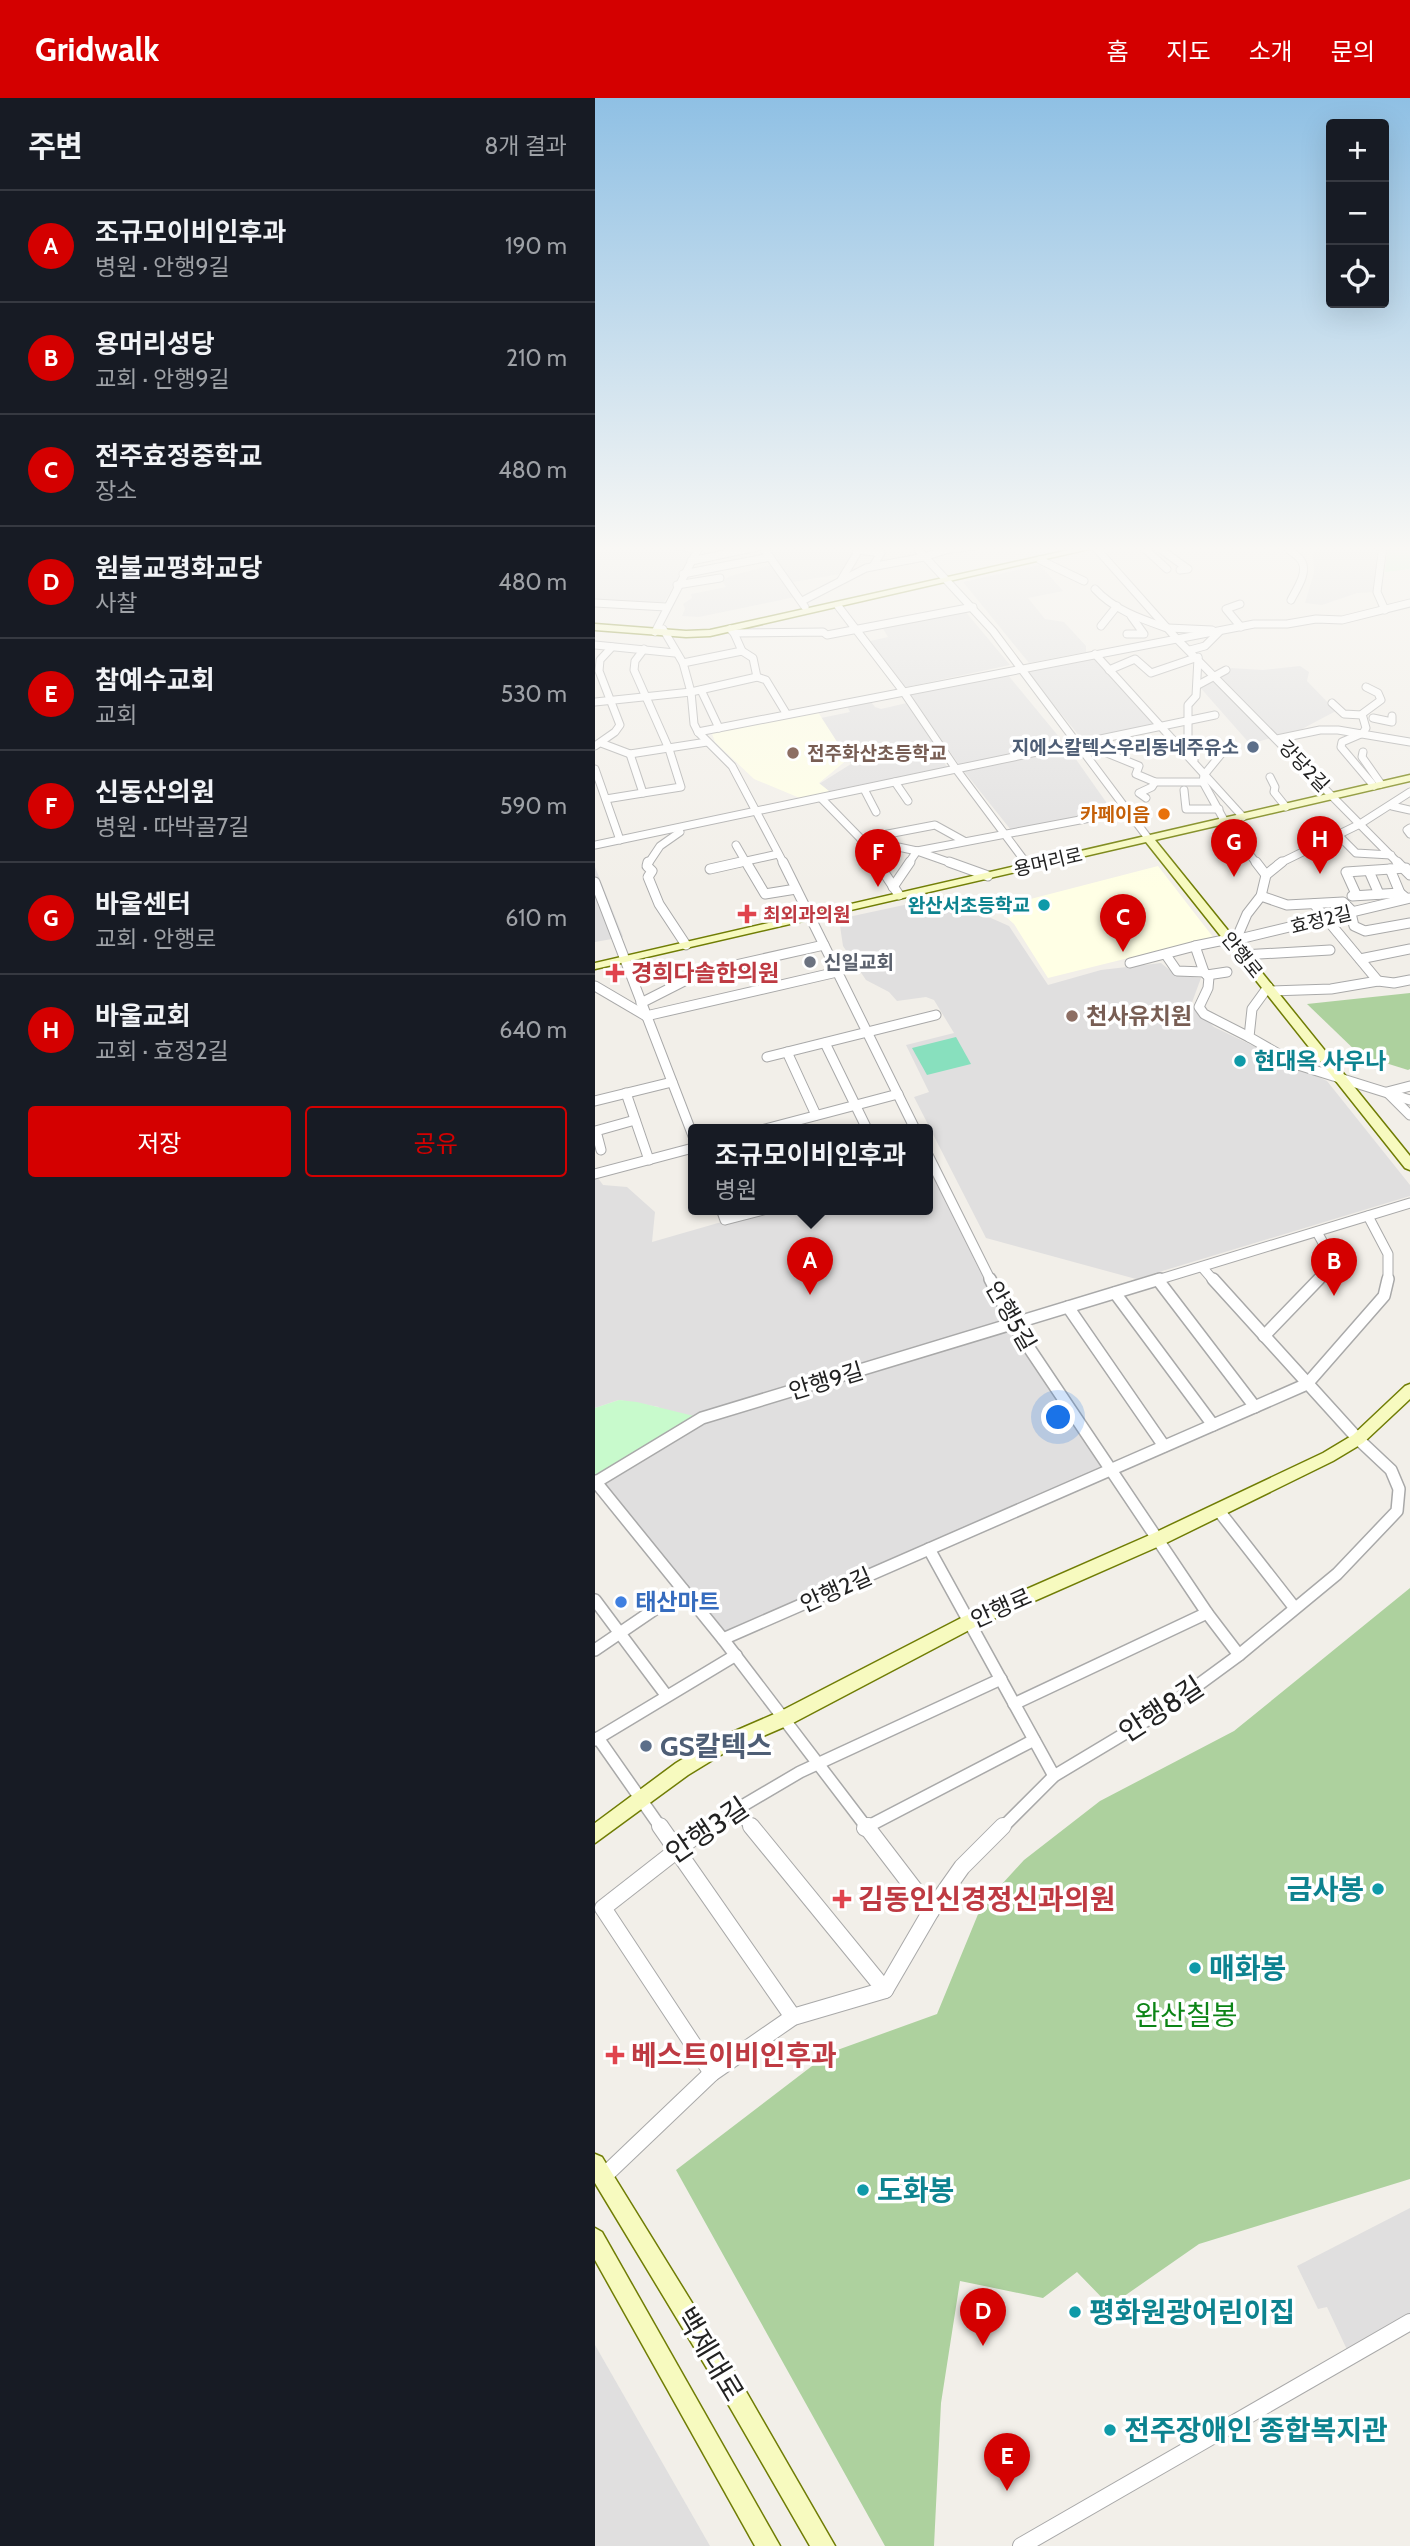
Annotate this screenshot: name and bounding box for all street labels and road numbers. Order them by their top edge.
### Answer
street label: 강당2길 [1274,736,1334,796]
street label: 용머리로 [1011,843,1085,881]
street label: 효정2길 [1288,901,1354,939]
street label: 안행로 [1217,927,1267,983]
street label: 안행5길 [980,1276,1042,1356]
street label: 안행9길 [785,1356,867,1406]
street label: 안행2길 [796,1562,876,1618]
street label: 안행로 [966,1582,1036,1634]
street label: 안행8길 [1112,1669,1210,1749]
street label: 안행3길 [659,1790,755,1870]
street label: 백제대로 [669,2301,751,2407]

